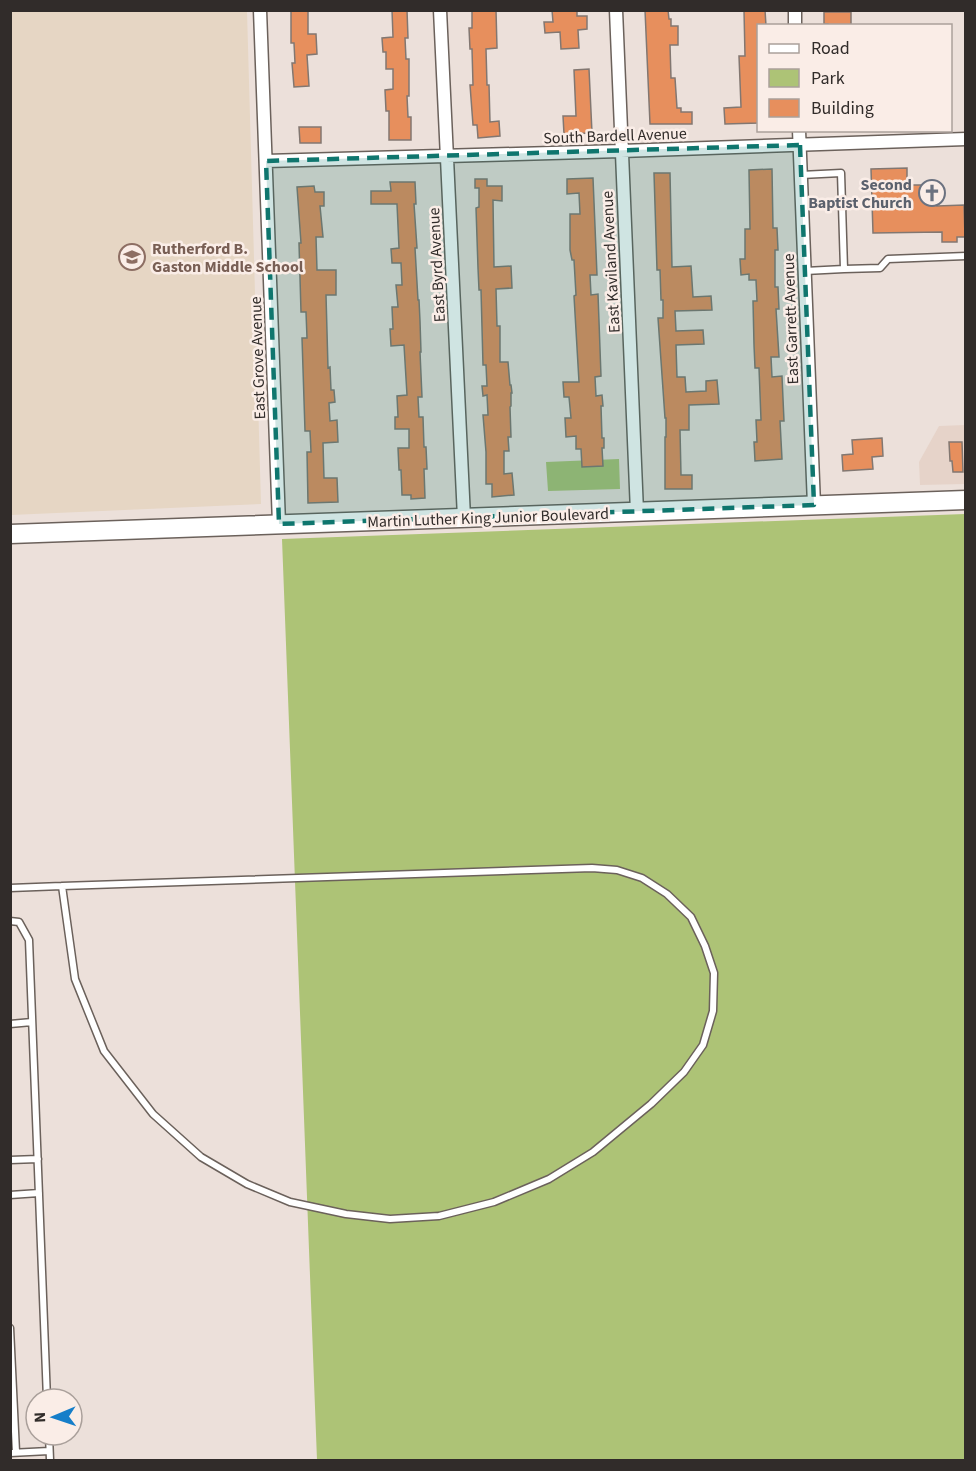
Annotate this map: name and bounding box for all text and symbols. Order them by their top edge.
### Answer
legend [757,24,952,132]
text: Road [811,36,850,61]
text: Park [811,66,845,91]
text: Building [811,96,874,121]
street label: South Bardell Avenue [543,122,687,149]
place label: Second Baptist Church [808,174,912,214]
church icon: Second Baptist Church [917,178,947,208]
street label: East Kaviland Avenue [596,190,626,334]
street label: East Byrd Avenue [423,207,451,323]
place label: Rutherford B. Gaston Middle School [152,238,304,278]
school or university icon: Rutherford B. Gaston Middle School [117,242,147,272]
street label: East Garrett Avenue [778,253,804,385]
street label: East Grove Avenue [245,296,271,420]
street label: Martin Luther King Junior Boulevard [367,503,609,533]
north arrow [24,1387,84,1447]
text: N [29,1412,51,1423]

